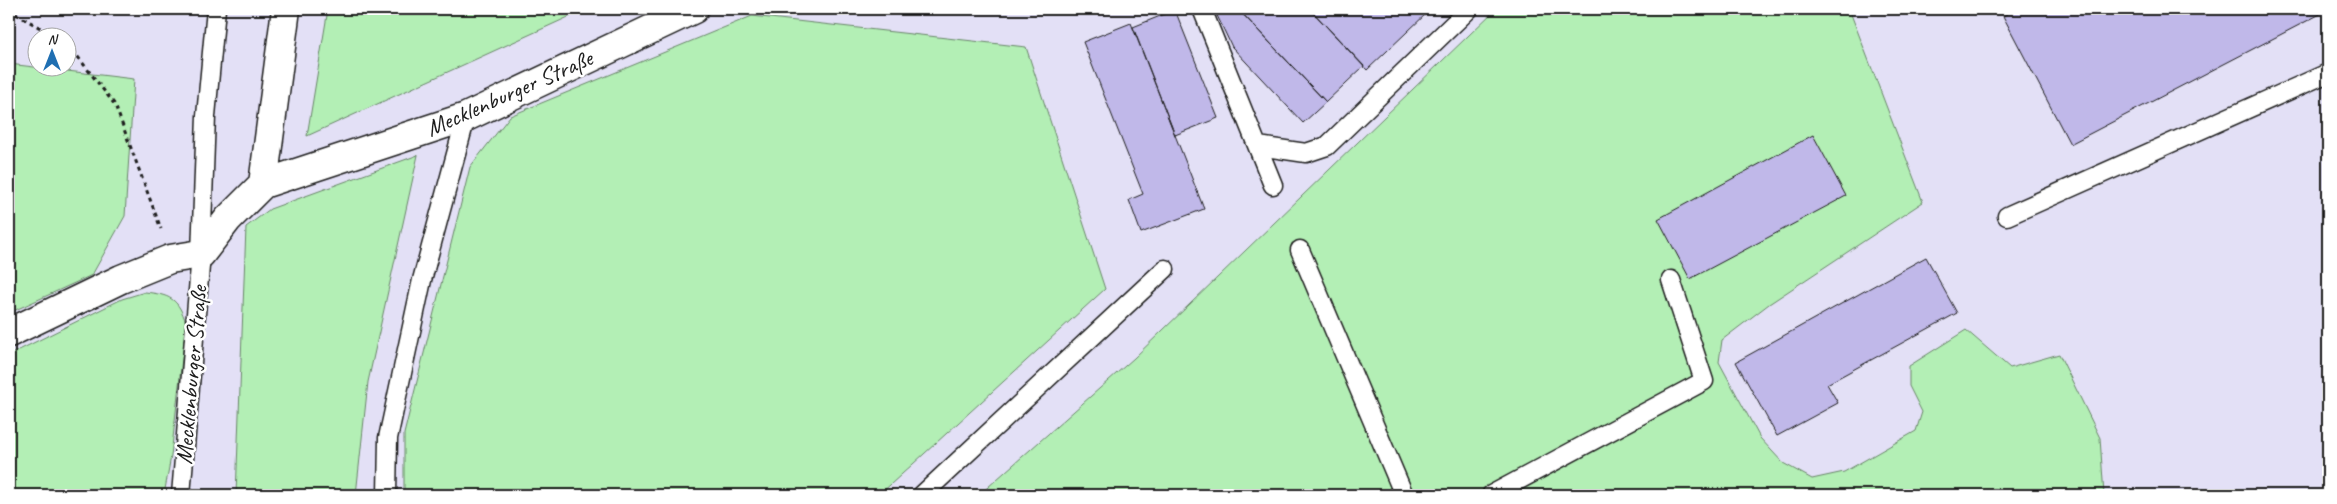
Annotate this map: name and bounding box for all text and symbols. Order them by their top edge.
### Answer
north arrow [28,28,78,78]
text: N [48,31,59,48]
street label: Mecklenburger Straße [421,42,599,143]
street label: Mecklenburger Straße [168,282,214,465]

